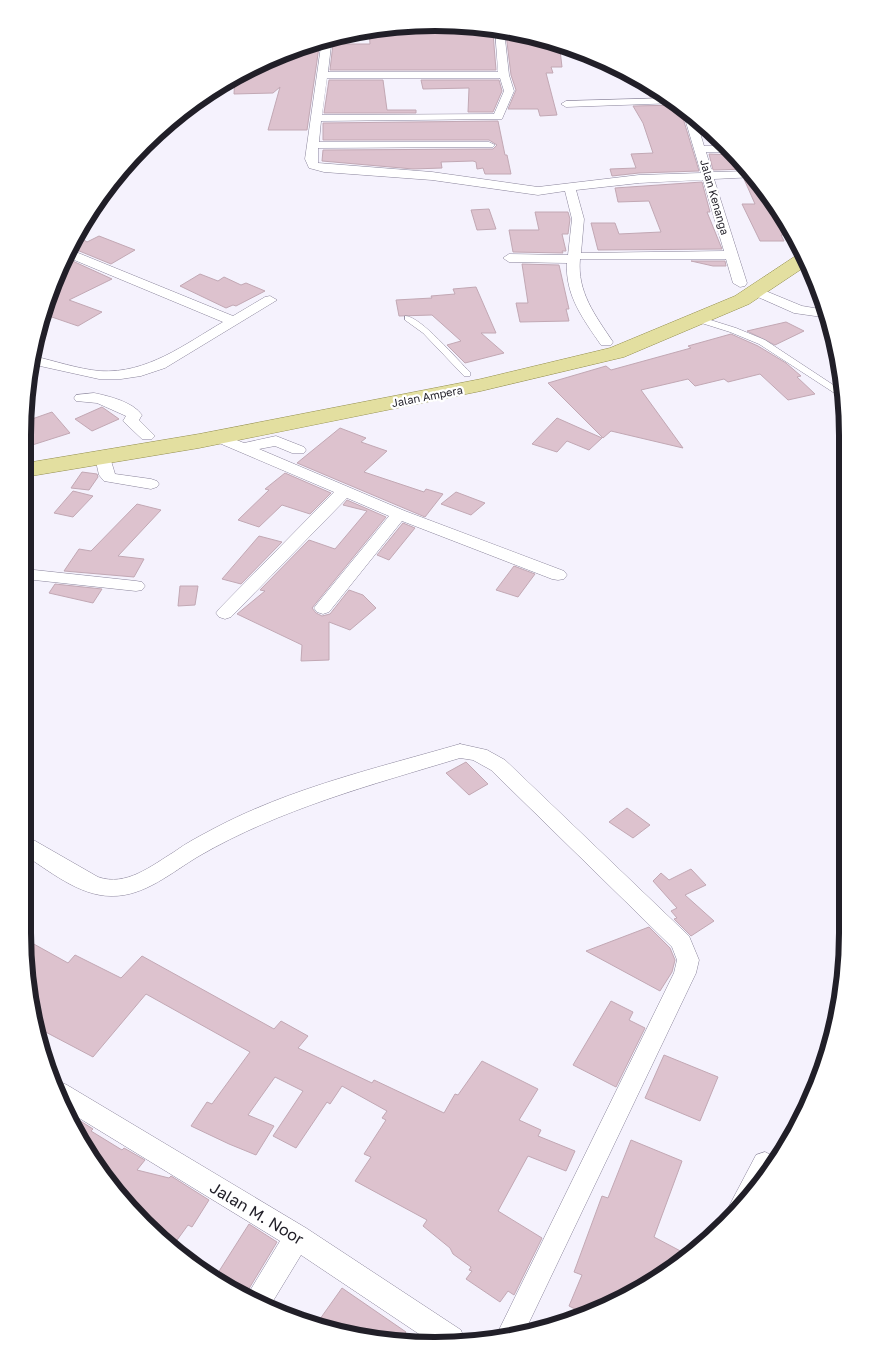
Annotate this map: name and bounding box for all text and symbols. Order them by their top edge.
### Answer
street label: Jalan Kenanga [698,158,732,236]
street label: Jalan Ampera [390,383,464,409]
street label: Jalan M. Noor [206,1177,308,1249]

